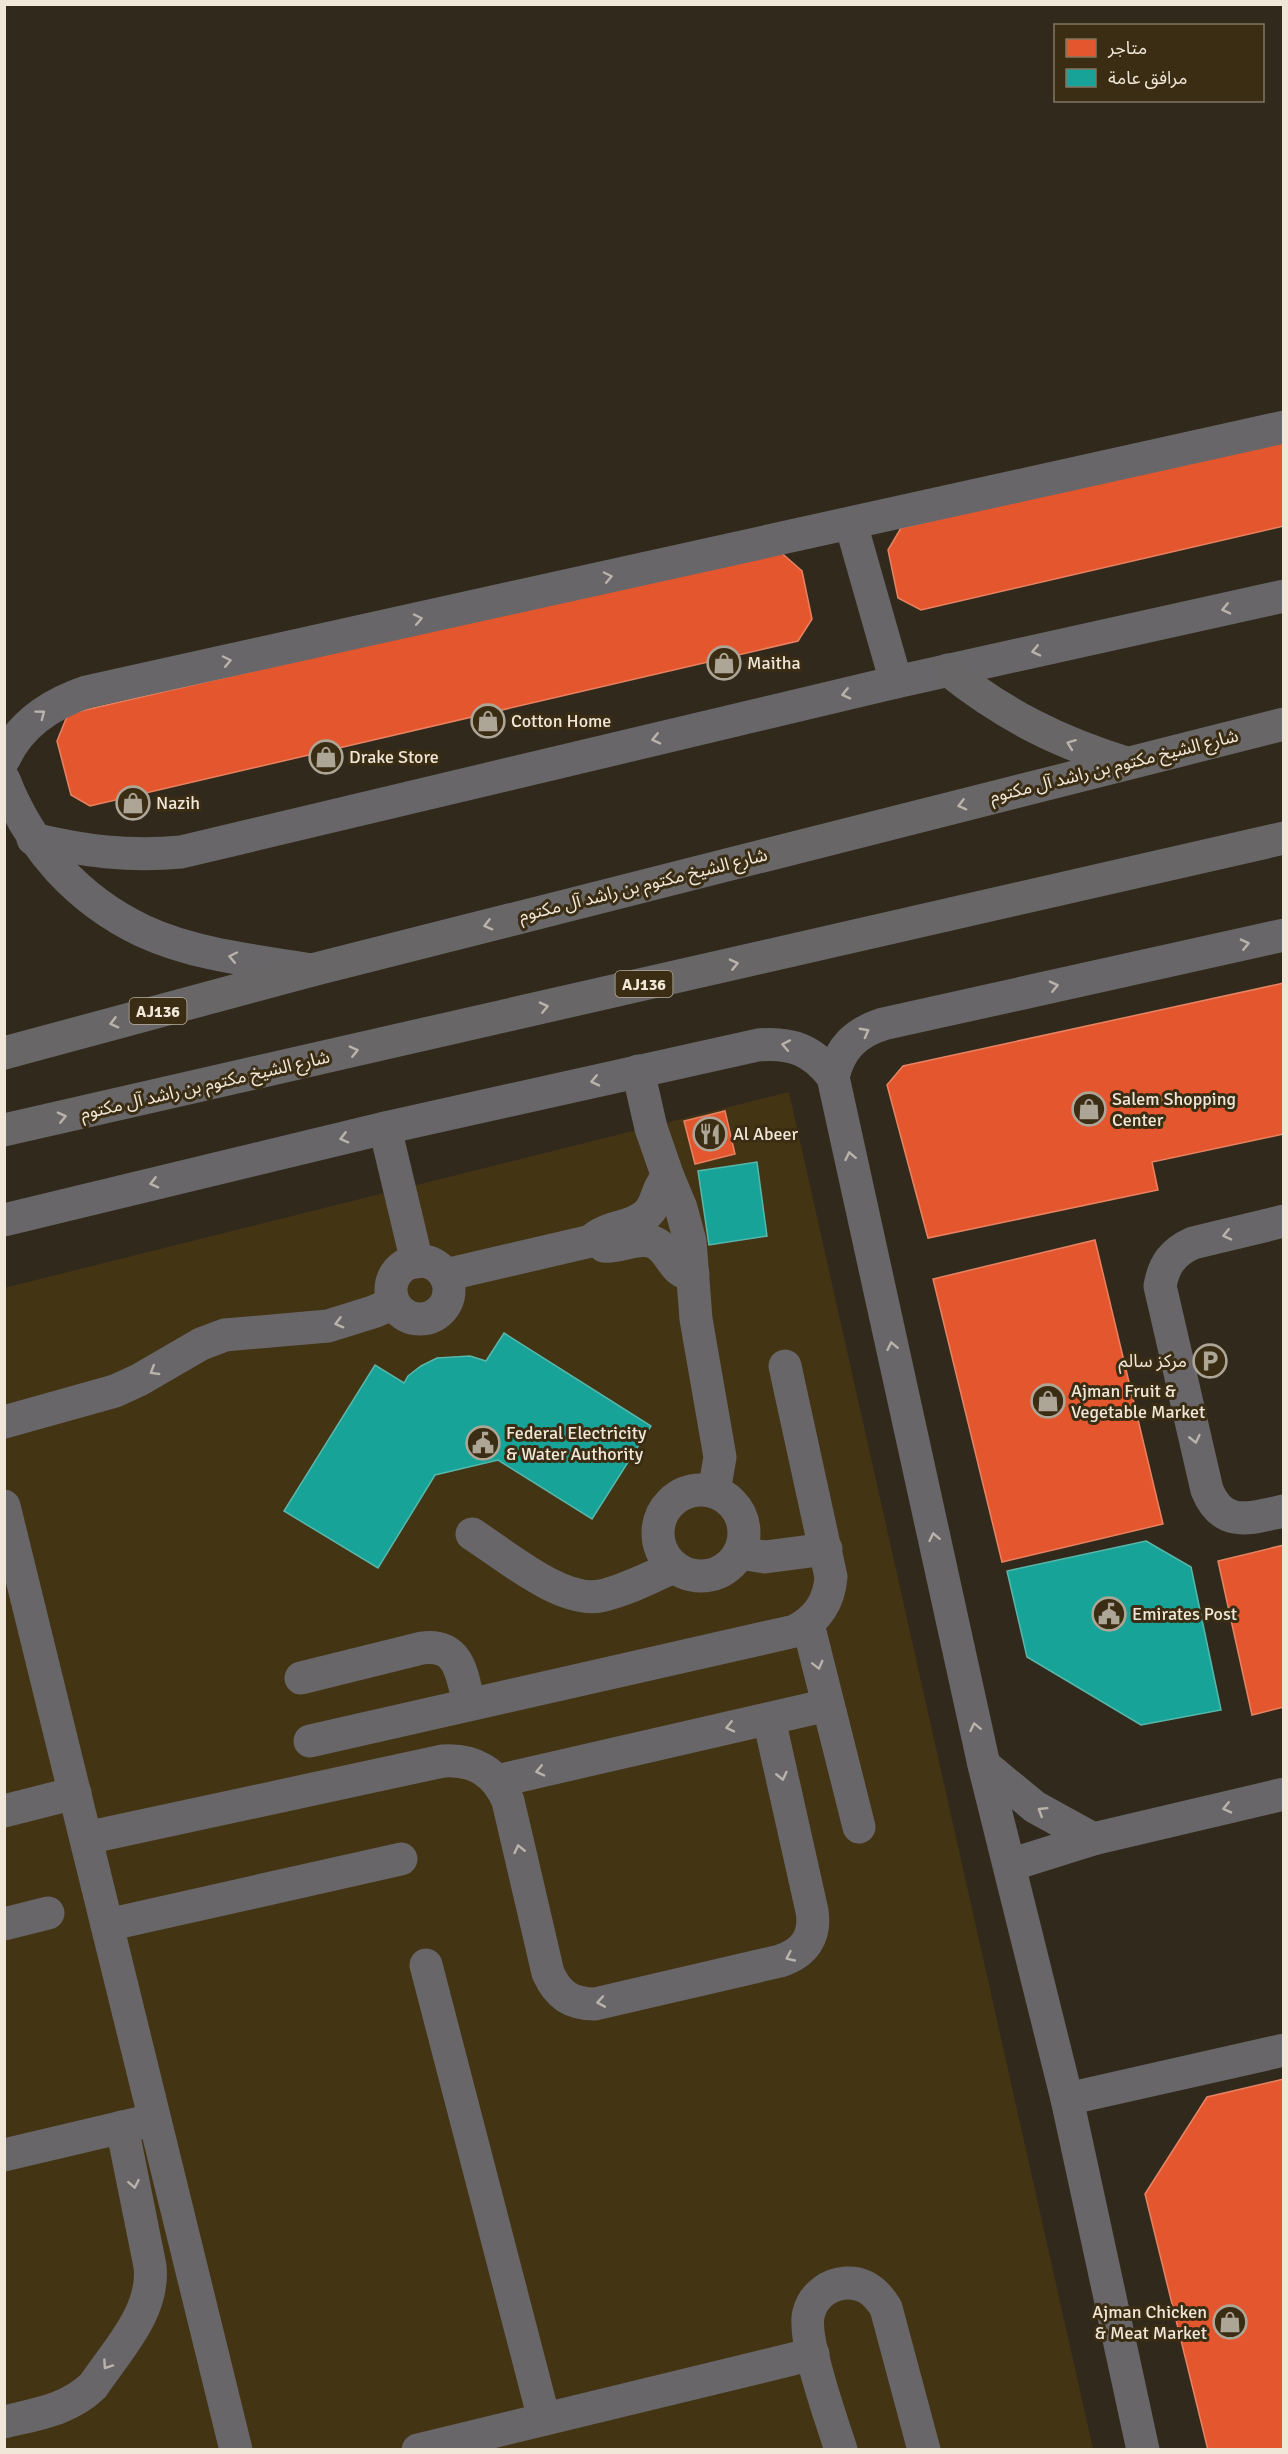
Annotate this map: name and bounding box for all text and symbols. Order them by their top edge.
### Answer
legend [1054,24,1264,102]
text: متاجر [1107,37,1147,59]
text: مرافق عامة [1108,67,1187,89]
one-way arrow [603,572,613,585]
one-way arrow [1222,601,1232,614]
one-way arrow [413,613,423,626]
one-way arrow [1031,644,1041,657]
shop icon: Maitha [706,645,742,681]
place label: Maitha [747,652,801,674]
one-way arrow [222,655,232,668]
one-way arrow [841,686,851,699]
shop icon: Cotton Home [470,703,506,739]
place label: Cotton Home [511,710,611,732]
one-way arrow [35,711,46,722]
street label: شارع الشيخ مكتوم بن راشد آل مكتوم [987,724,1241,810]
one-way arrow [651,731,661,744]
shop icon: Drake Store [308,739,344,775]
one-way arrow [1066,739,1077,751]
place label: Drake Store [349,746,439,768]
shop icon: Nazih [115,785,151,821]
place label: Nazih [156,792,200,814]
one-way arrow [957,797,967,810]
street label: شارع الشيخ مكتوم بن راشد آل مكتوم [516,843,770,929]
one-way arrow [483,917,493,930]
one-way arrow [1239,938,1249,951]
one-way arrow [229,951,239,964]
one-way arrow [729,958,739,971]
road number: AJ136 [616,971,672,997]
one-way arrow [1049,980,1059,993]
road number: AJ136 [130,998,186,1024]
one-way arrow [539,1002,549,1015]
one-way arrow [109,1016,119,1029]
one-way arrow [859,1027,870,1039]
one-way arrow [781,1039,791,1052]
one-way arrow [349,1045,359,1058]
street label: شارع الشيخ مكتوم بن راشد آل مكتوم [78,1046,333,1127]
one-way arrow [591,1073,601,1086]
place label: Salem Shopping Center [1112,1088,1236,1131]
shop icon: Salem Shopping Center [1071,1091,1107,1127]
one-way arrow [56,1112,66,1125]
restaurant icon: Al Abeer [692,1116,728,1152]
place label: Al Abeer [733,1123,799,1145]
one-way arrow [339,1130,349,1143]
one-way arrow [844,1151,857,1161]
one-way arrow [149,1176,159,1189]
one-way arrow [1222,1227,1232,1240]
one-way arrow [334,1316,345,1328]
one-way arrow [886,1342,899,1352]
parking icon: مركز سالم [1192,1343,1228,1379]
place label: مركز سالم [1118,1350,1187,1374]
one-way arrow [150,1363,160,1375]
place label: Ajman Fruit & Vegetable Market [1071,1380,1205,1423]
shop icon: Ajman Fruit & Vegetable Market [1030,1383,1066,1419]
place label: Federal Electricity & Water Authority [506,1422,647,1465]
public building icon: Federal Electricity & Water Authority [465,1425,501,1461]
one-way arrow [1188,1434,1201,1444]
one-way arrow [928,1532,941,1542]
public building icon: Emirates Post [1091,1596,1127,1632]
place label: Emirates Post [1132,1603,1237,1625]
one-way arrow [811,1659,823,1669]
one-way arrow [725,1720,735,1733]
one-way arrow [970,1722,983,1732]
one-way arrow [535,1763,545,1776]
one-way arrow [775,1770,788,1780]
one-way arrow [1222,1800,1232,1813]
one-way arrow [1038,1807,1048,1819]
one-way arrow [514,1844,527,1854]
one-way arrow [785,1949,796,1961]
one-way arrow [596,1995,606,2008]
one-way arrow [127,2179,140,2189]
place label: Ajman Chicken & Meat Market [1092,2301,1207,2344]
shop icon: Ajman Chicken & Meat Market [1212,2304,1248,2340]
one-way arrow [103,2358,114,2369]

